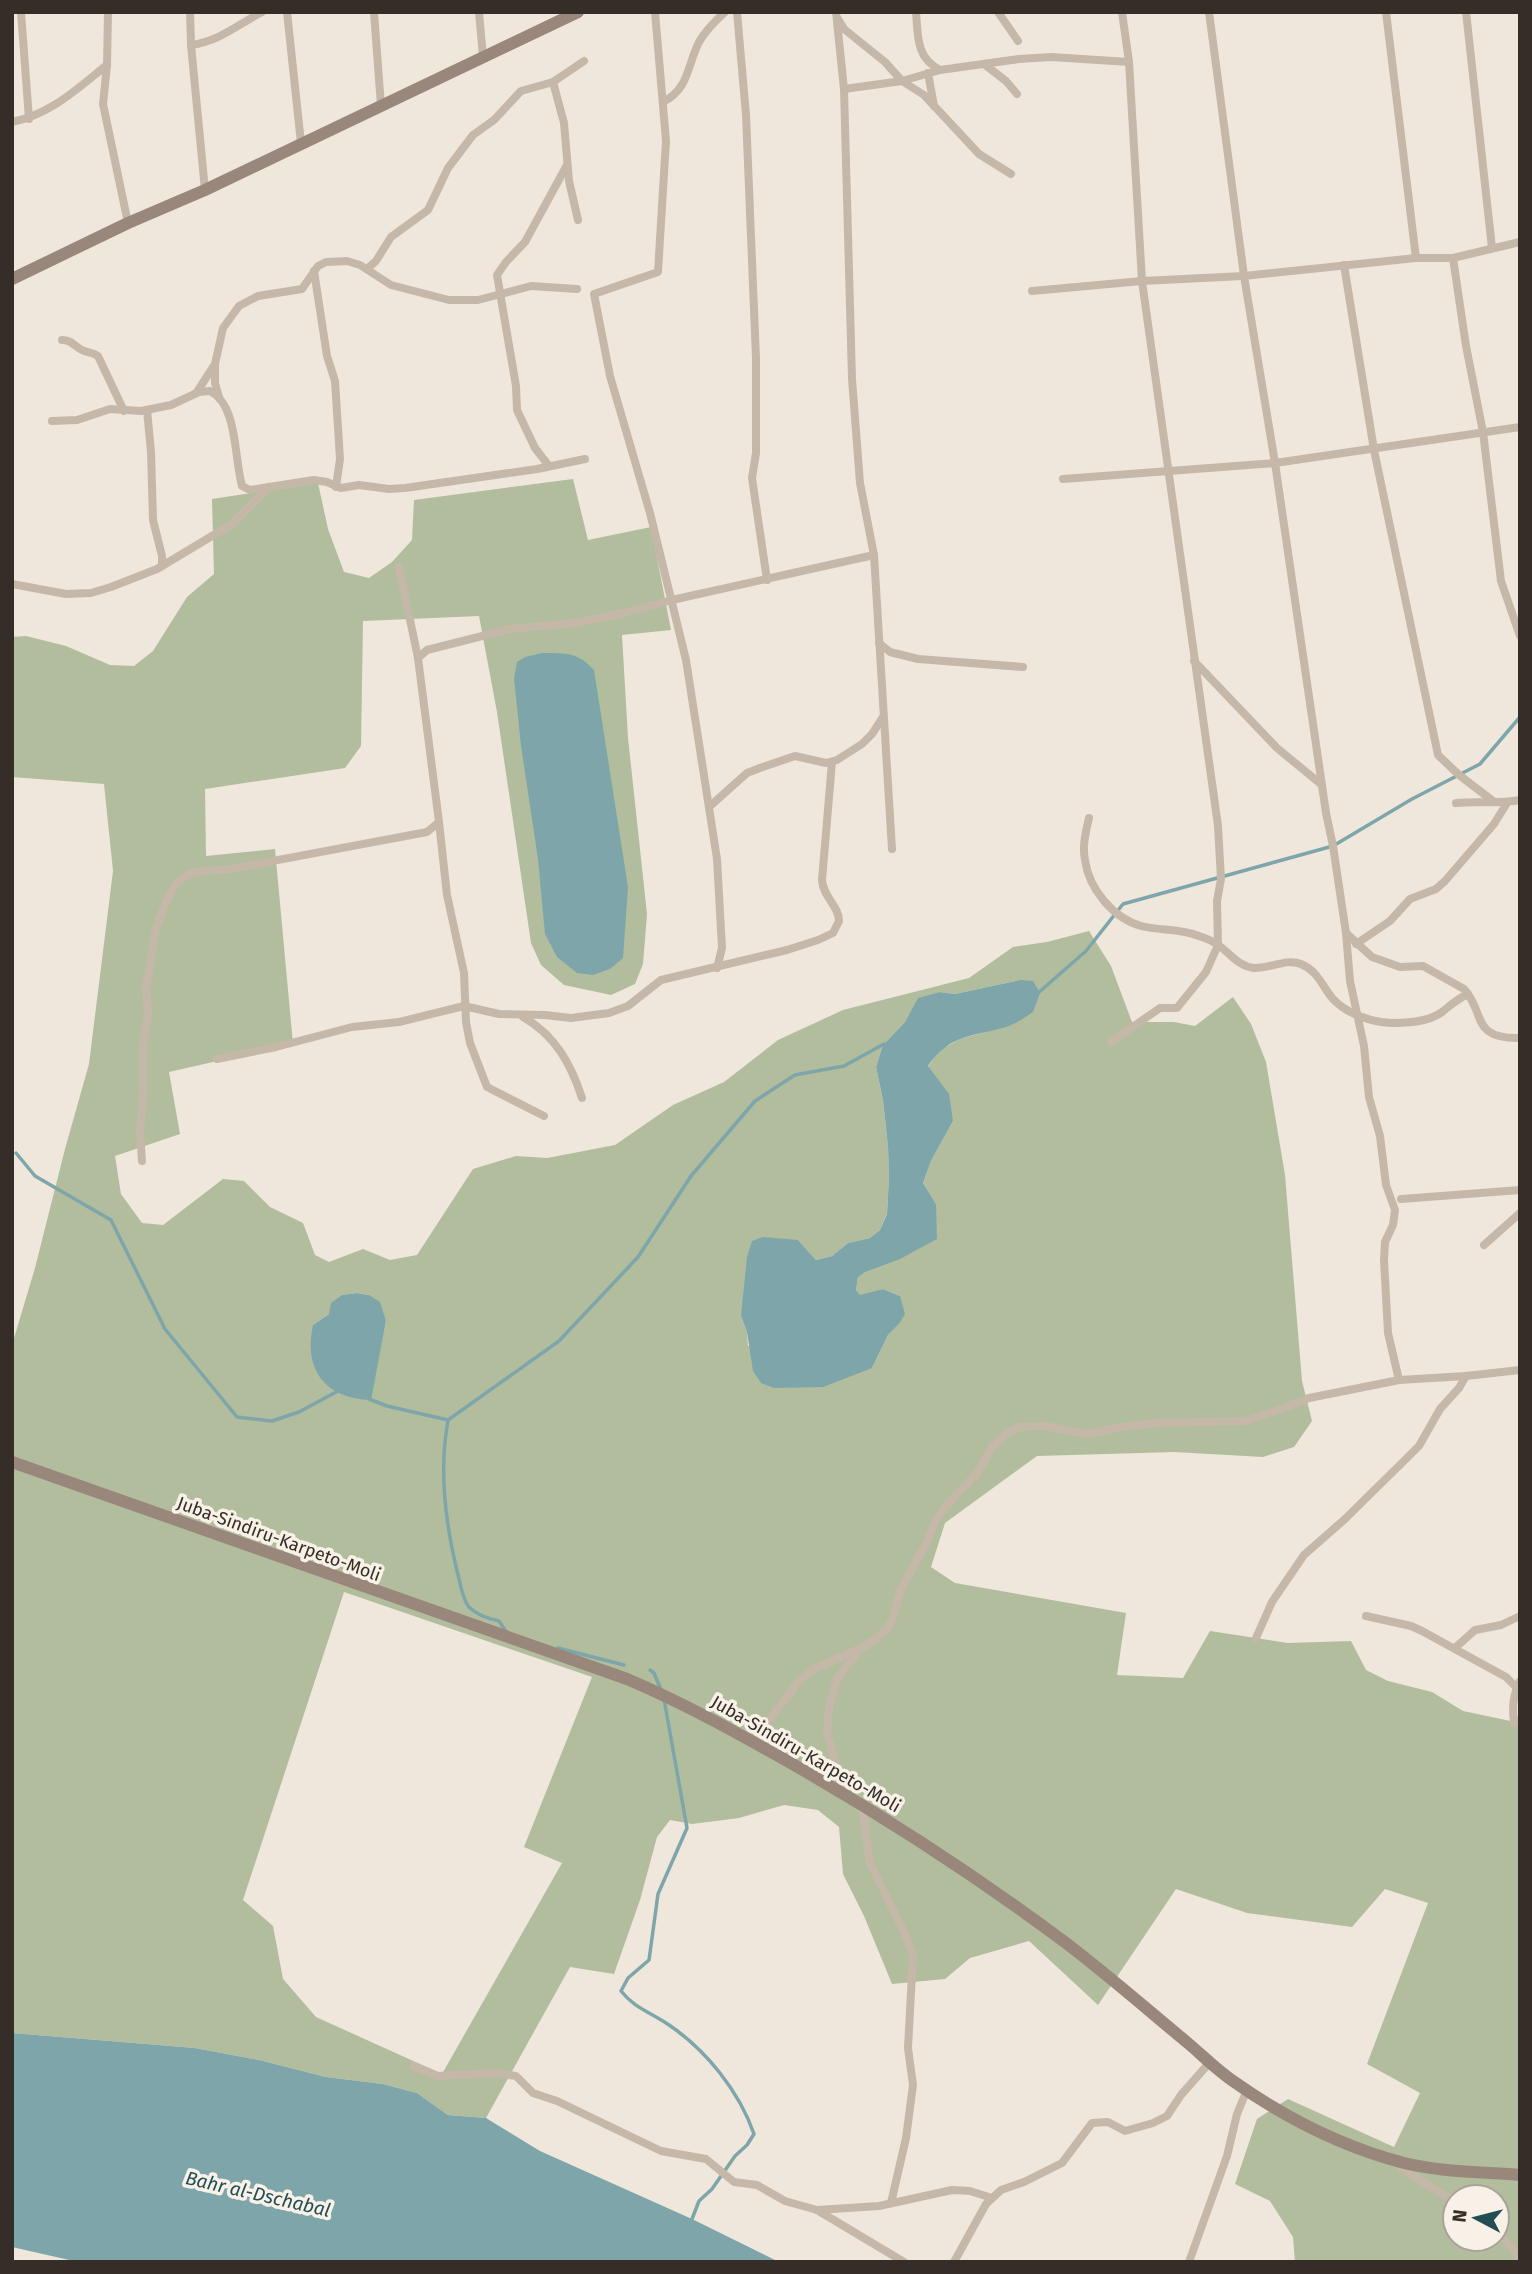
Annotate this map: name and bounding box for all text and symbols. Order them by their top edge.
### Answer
street label: Juba-Sindiru-Karpeto-Moli [174,1492,384,1586]
street label: Juba-Sindiru-Karpeto-Moli [707,1691,905,1817]
water label: Bahr al-Dschabal [183,2166,333,2222]
north arrow [1441,2183,1511,2253]
text: N [1447,2208,1472,2224]

